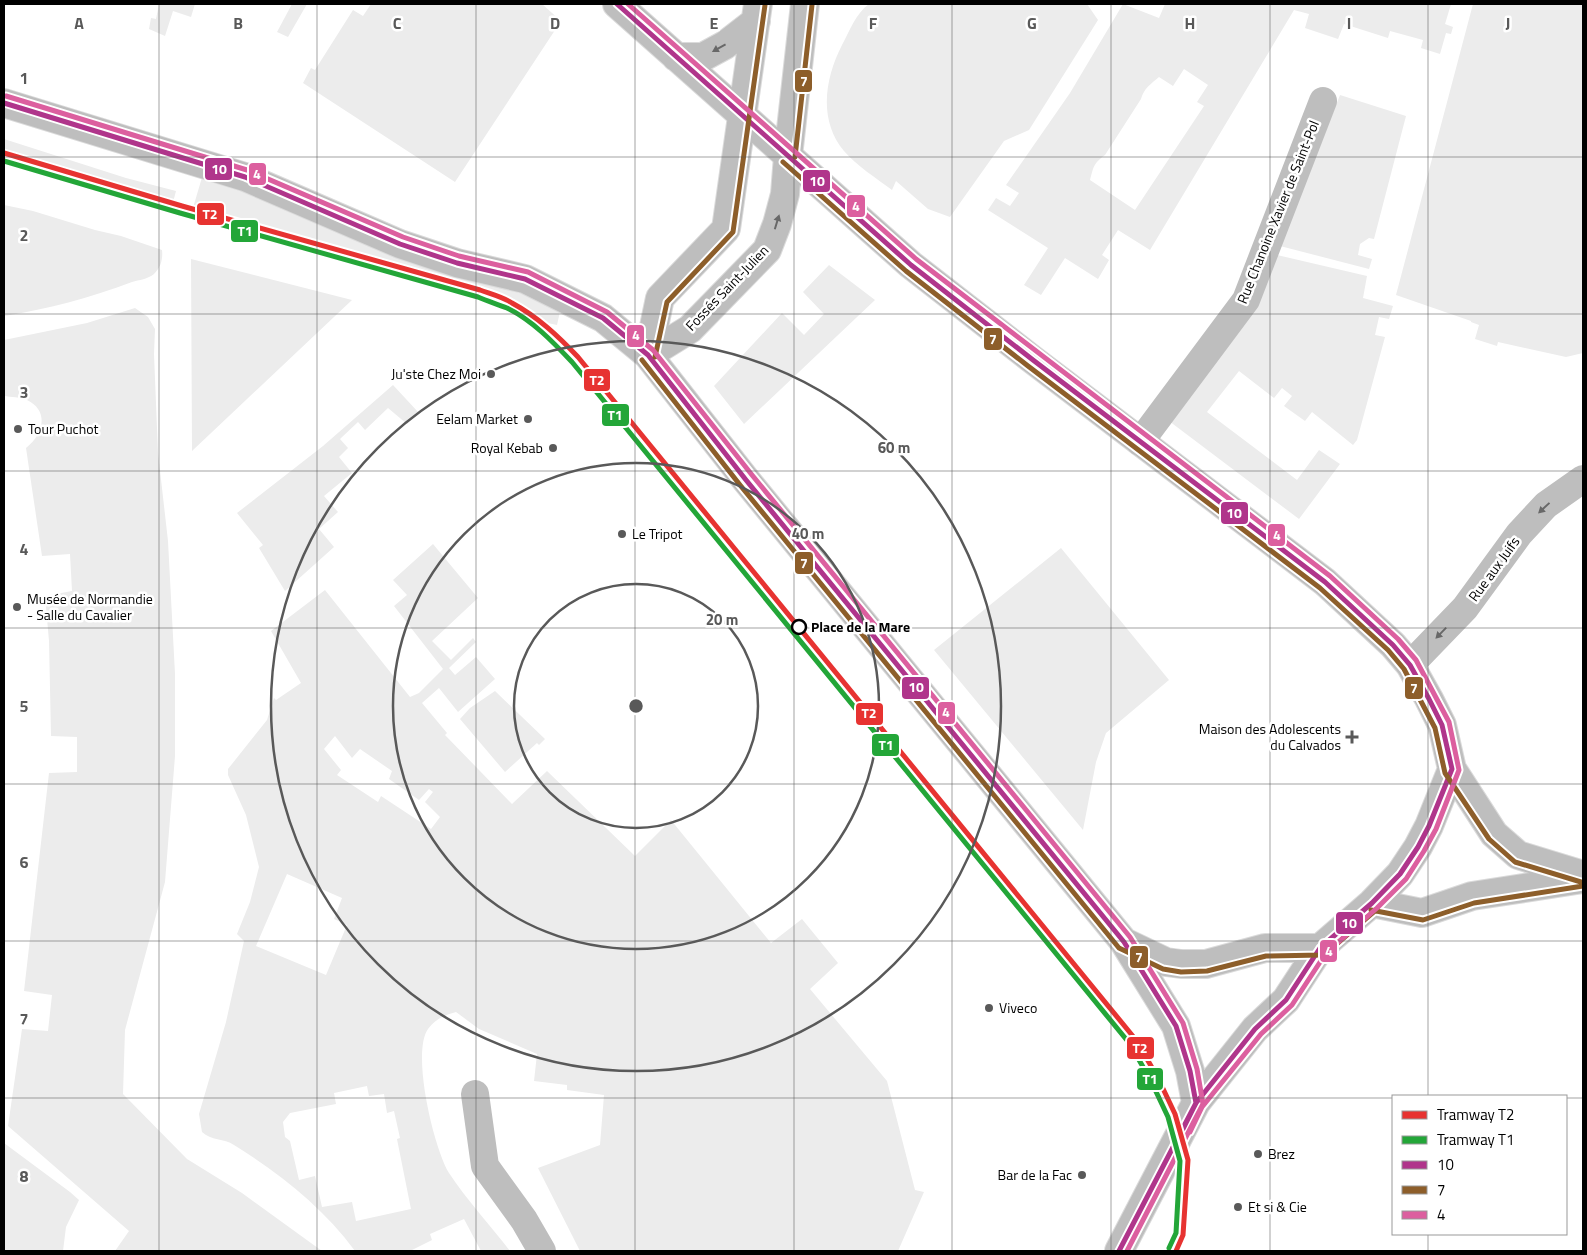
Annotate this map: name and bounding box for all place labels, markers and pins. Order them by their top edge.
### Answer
place label: Ju'ste Chez Moi [391,363,481,384]
marker: Ju'ste Chez Moi [485,368,497,380]
place label: Eelam Market [436,408,518,429]
marker: Eelam Market [522,413,534,425]
place label: Tour Puchot [28,418,99,439]
marker: Tour Puchot [12,423,24,435]
place label: Royal Kebab [471,437,543,458]
marker: Royal Kebab [547,442,559,454]
place label: Le Tripot [632,523,683,544]
marker: Le Tripot [616,528,628,540]
place label: Musée de Normandie - Salle du Cavalier [27,588,153,625]
marker: Musée de Normandie - Salle du Cavalier [11,601,23,613]
place label: Place de la Mare [811,616,910,637]
marker: Place de la Mare [791,619,807,635]
centre of rings [627,697,645,715]
place label: Maison des Adolescents du Calvados [1199,718,1341,755]
marker: Maison des Adolescents du Calvados [1345,730,1359,744]
place label: Viveco [999,997,1037,1018]
marker: Viveco [983,1002,995,1014]
place label: Brez [1268,1143,1295,1164]
marker: Brez [1252,1148,1264,1160]
place label: Bar de la Fac [998,1164,1072,1185]
marker: Bar de la Fac [1076,1169,1088,1181]
place label: Et si & Cie [1248,1196,1307,1217]
marker: Et si & Cie [1232,1201,1244,1213]

